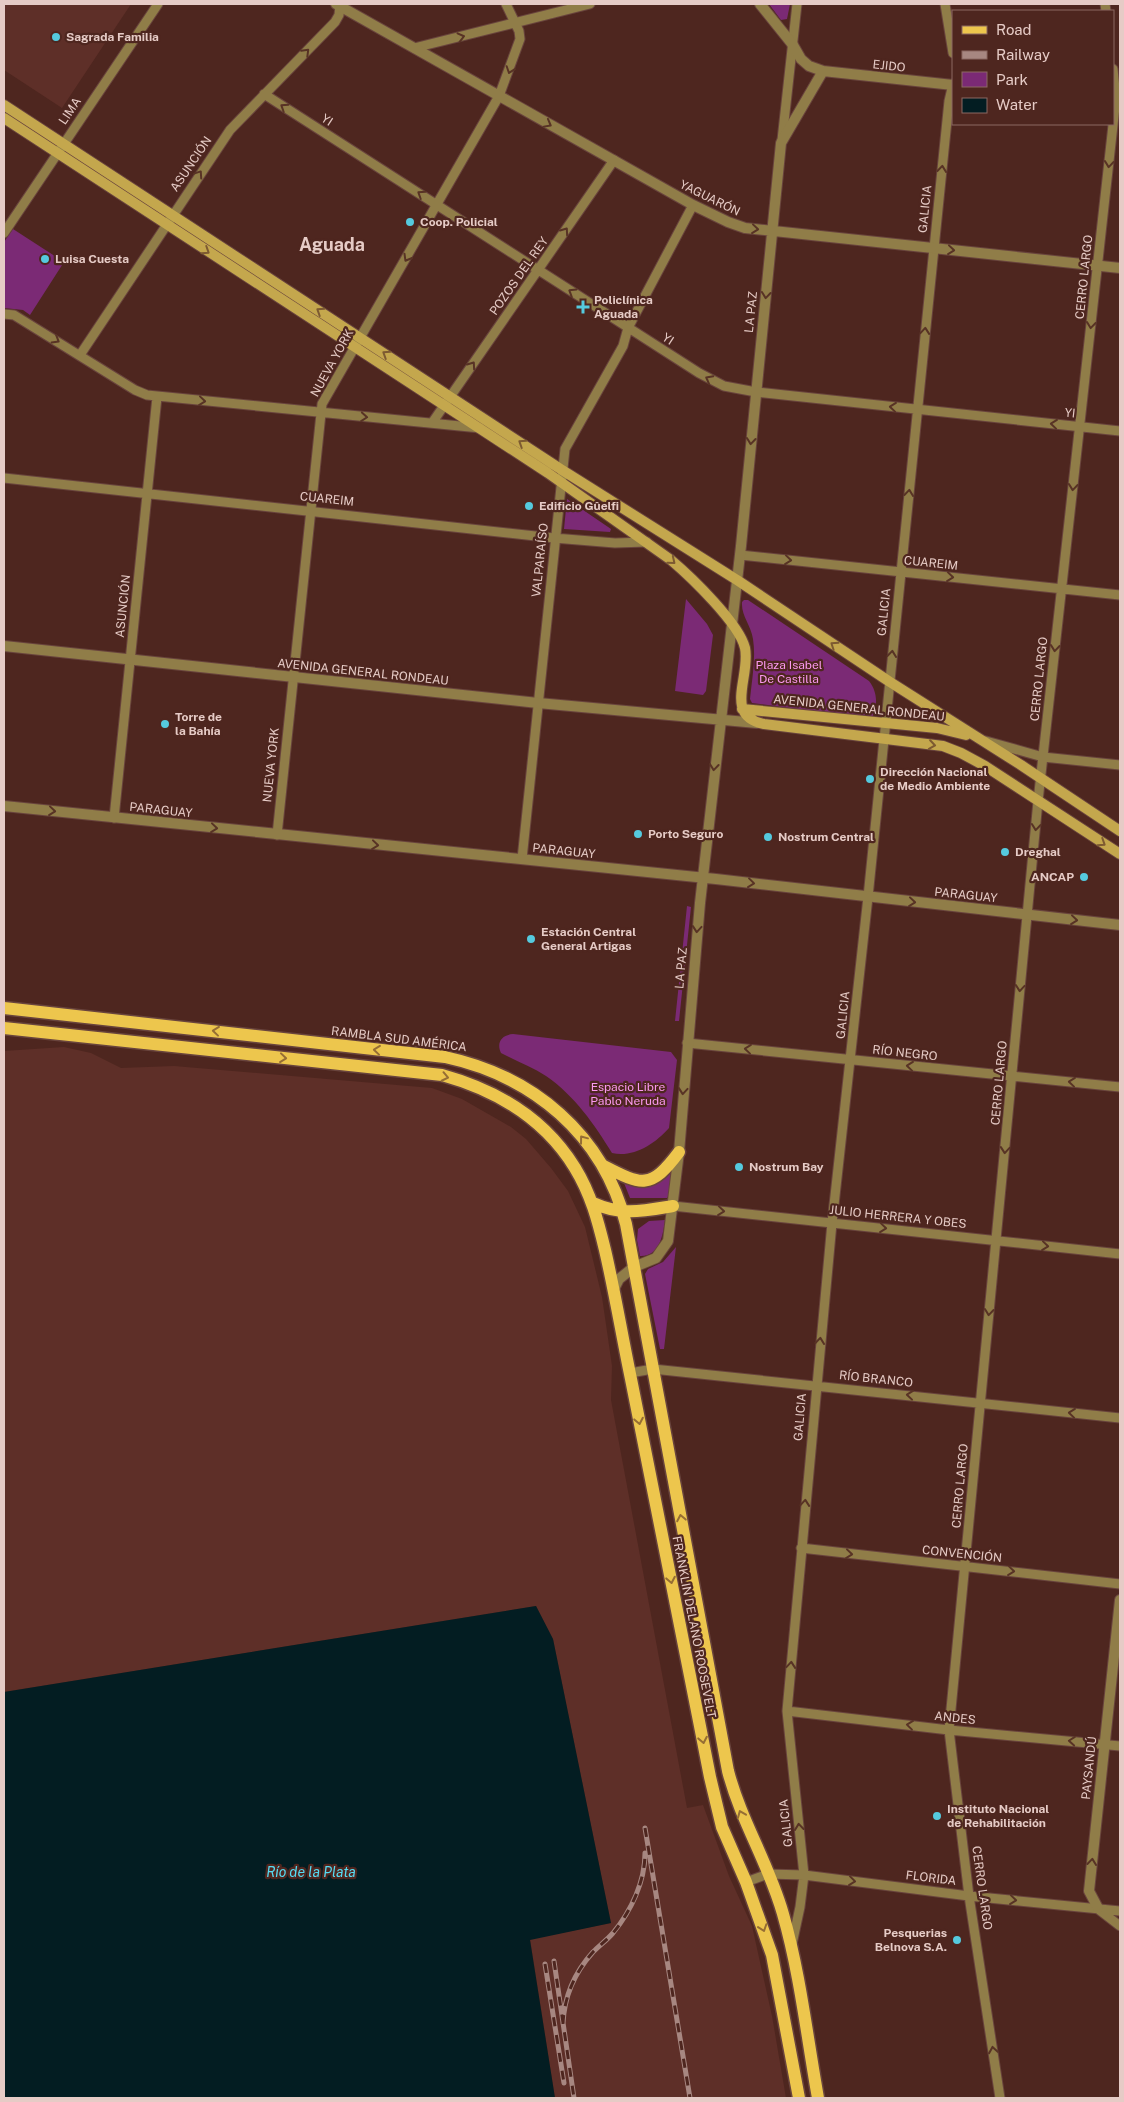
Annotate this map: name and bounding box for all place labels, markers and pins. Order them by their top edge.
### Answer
place label: Sagrada Familia [66,30,159,44]
marker: Sagrada Familia [50,31,62,43]
place label: Coop. Policial [420,215,498,229]
marker: Coop. Policial [404,216,416,228]
place label: Luisa Cuesta [55,252,129,266]
marker: Luisa Cuesta [39,253,51,265]
place label: Policlínica Aguada [594,293,653,321]
marker: Policlínica Aguada [576,300,590,314]
place label: Edificio Gûelfi [539,499,619,513]
marker: Edificio Gûelfi [523,500,535,512]
place label: Torre de la Bahía [175,710,222,738]
marker: Torre de la Bahía [159,718,171,730]
place label: Dirección Nacional de Medio Ambiente [880,765,990,793]
marker: Dirección Nacional de Medio Ambiente [864,773,876,785]
place label: Porto Seguro [648,827,723,841]
marker: Porto Seguro [632,828,644,840]
place label: Nostrum Central [778,830,874,844]
marker: Nostrum Central [762,831,774,843]
place label: Dreghal [1015,845,1061,859]
marker: Dreghal [999,846,1011,858]
place label: ANCAP [1031,870,1074,884]
marker: ANCAP [1078,871,1090,883]
place label: Estación Central General Artigas [541,925,636,953]
marker: Estación Central General Artigas [525,933,537,945]
place label: Nostrum Bay [749,1160,824,1174]
marker: Nostrum Bay [733,1161,745,1173]
place label: Instituto Nacional de Rehabilitación [947,1802,1049,1830]
marker: Instituto Nacional de Rehabilitación [931,1810,943,1822]
place label: Pesquerias Belnova S.A. [875,1926,947,1954]
marker: Pesquerias Belnova S.A. [951,1934,963,1946]

